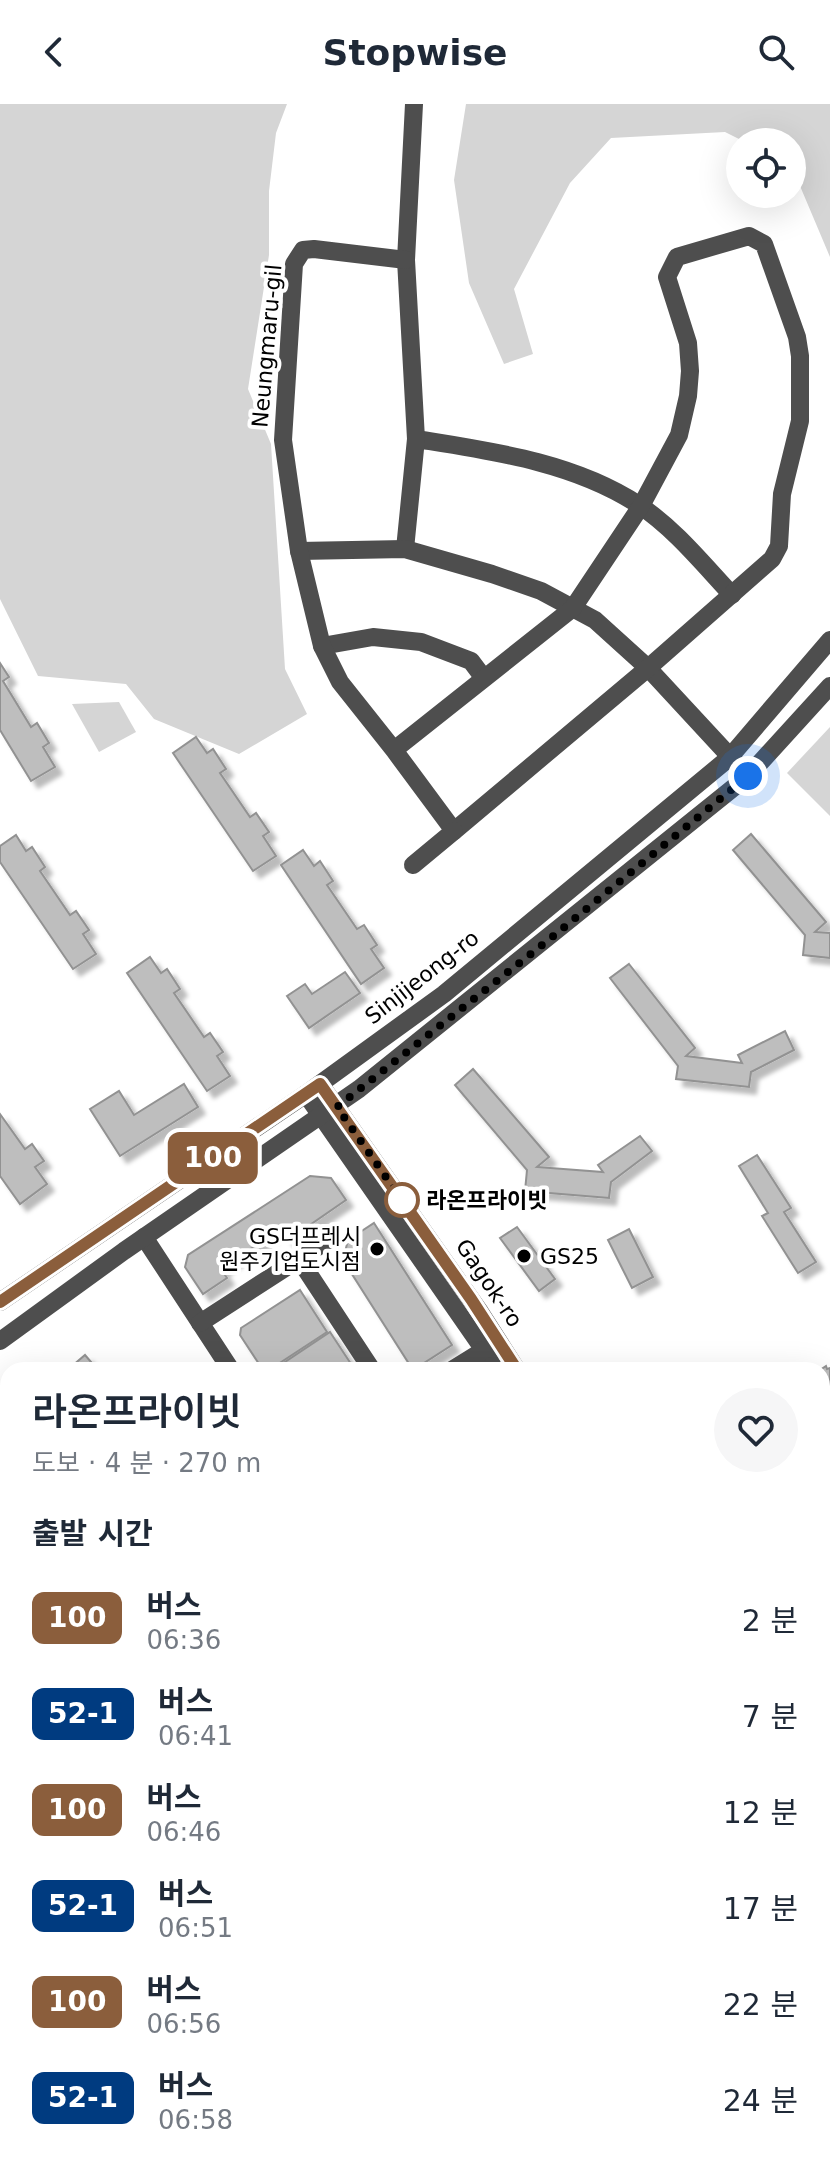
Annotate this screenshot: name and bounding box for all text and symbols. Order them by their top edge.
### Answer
icon: back [32,30,76,74]
icon: search [754,30,798,74]
text: Stopwise [322,32,508,73]
map controls [726,128,806,208]
button: locate [726,128,806,208]
street label: Neungmaru-gil [247,263,287,429]
your location [728,756,768,796]
street label: Sinjijeong-ro [360,925,484,1029]
line badge: 100 [167,1132,259,1184]
text: 100 [184,1141,242,1174]
marker: 라온프라이빗 [385,1183,419,1217]
place label: 라온프라이빗 [426,1188,547,1213]
place label: GS더프레시 원주기업도시점 [219,1224,361,1274]
street label: Gagok-ro [450,1234,528,1332]
marker: GS더프레시 원주기업도시점 [368,1240,386,1258]
place label: GS25 [540,1244,599,1269]
marker: GS25 [515,1247,533,1265]
button: heart [714,1388,798,1472]
text: 라온프라이빗 [32,1390,242,1434]
text: 도보 · 4 분 · 270 m [32,1448,261,1478]
text: 출발 시간 [32,1516,153,1551]
text: 버스 [146,1588,202,1623]
text: 100 [48,1601,106,1634]
text: 2 분 [742,1603,798,1638]
text: 06:36 [146,1625,221,1655]
text: 버스 [158,1684,213,1719]
text: 52-1 [48,1697,118,1730]
text: 7 분 [742,1699,798,1734]
text: 06:41 [158,1721,233,1751]
text: 버스 [146,1780,202,1815]
text: 100 [48,1793,106,1826]
text: 12 분 [723,1795,798,1830]
text: 06:46 [146,1817,221,1847]
text: 버스 [158,1876,213,1911]
text: 52-1 [48,1889,118,1922]
text: 17 분 [723,1891,798,1926]
text: 06:51 [158,1913,233,1943]
text: 버스 [146,1972,202,2007]
text: 100 [48,1985,106,2018]
text: 22 분 [723,1987,798,2022]
text: 06:56 [146,2009,221,2039]
text: 버스 [158,2068,213,2103]
text: 52-1 [48,2081,118,2114]
text: 24 분 [723,2083,798,2118]
text: 06:58 [158,2105,233,2135]

